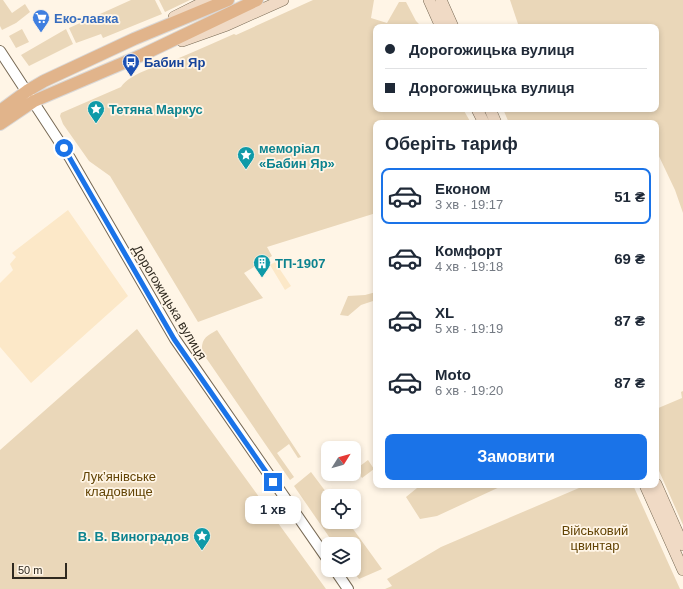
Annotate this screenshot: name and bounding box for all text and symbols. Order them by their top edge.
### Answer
supermarket icon: Еко-лавка [31,8,51,33]
place label: Еко-лавка [54,11,119,26]
text: Дорогожицька вулиця [409,41,574,58]
bus stop icon: Бабин Яр [121,52,141,77]
place label: Бабин Яр [144,55,205,70]
text: Дорогожицька вулиця [409,79,574,96]
place icon: Тетяна Маркус [86,99,106,124]
place label: Тетяна Маркус [109,102,203,117]
text: Оберіть тариф [385,134,518,154]
route start [55,139,73,157]
place label: меморіал «Бабин Яр» [259,141,335,171]
place icon: меморіал «Бабин Яр» [236,145,256,170]
icon: car [387,178,423,214]
text: Економ [435,180,491,197]
text: 51 ₴ [614,188,645,205]
text: 3 хв · 19:17 [435,197,503,212]
icon: car [387,240,423,276]
street label: Дорогожицька вулиця [129,242,210,362]
text: Комфорт [435,242,502,259]
text: 69 ₴ [614,250,645,267]
building icon: ТП-1907 [252,253,272,278]
place label: ТП-1907 [275,256,326,271]
text: 4 хв · 19:18 [435,259,503,274]
icon: car [387,302,423,338]
text: XL [435,304,454,321]
text: 87 ₴ [614,312,645,329]
text: 5 хв · 19:19 [435,321,503,336]
icon: car [387,364,423,400]
text: Moto [435,366,471,383]
text: 87 ₴ [614,374,645,391]
text: 6 хв · 19:20 [435,383,503,398]
button: Замовити [385,434,647,480]
north arrow [321,441,361,481]
map controls [321,441,361,577]
park label: Лукʼянівське кладовище [82,469,156,499]
route end [264,473,282,491]
button: locate [321,489,361,529]
callout: 1 хв [245,496,301,524]
text: 1 хв [260,502,286,517]
park label: Військовий цвинтар [562,523,628,553]
place icon: В. В. Виноградов [192,526,212,551]
place label: В. В. Виноградов [78,529,189,544]
button: layers [321,537,361,577]
scale bar [12,561,67,580]
text: 50 m [18,564,42,576]

